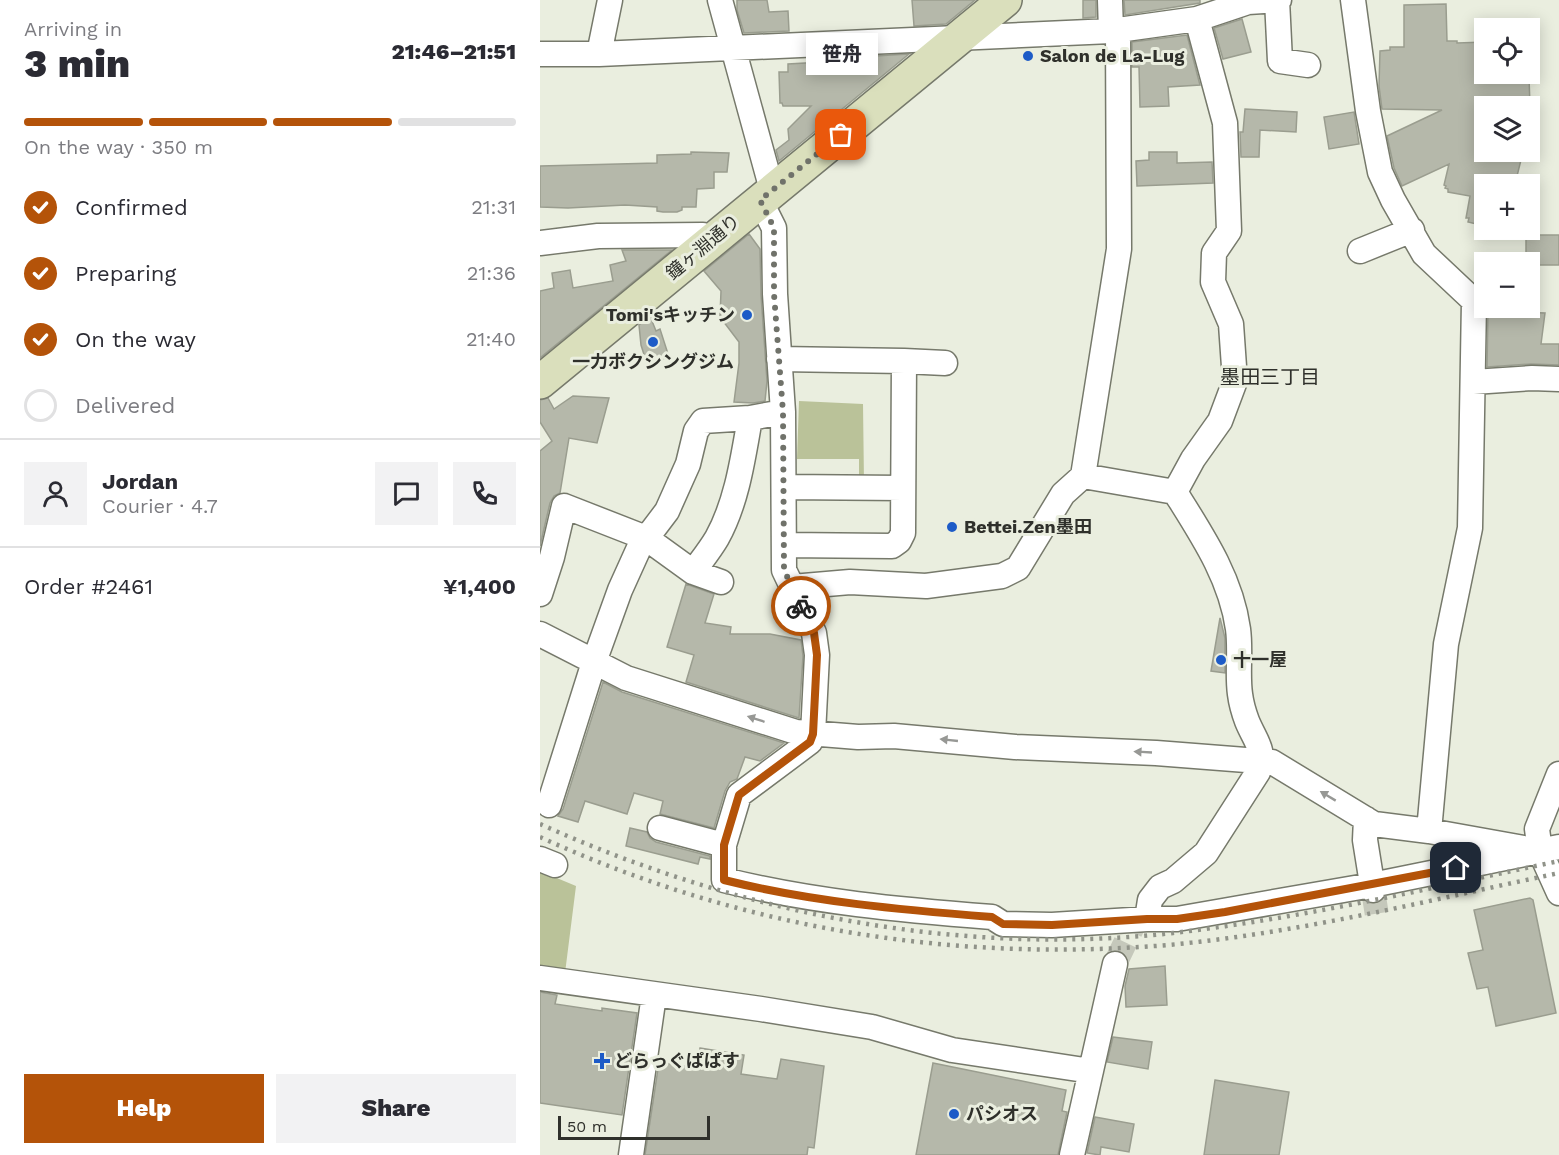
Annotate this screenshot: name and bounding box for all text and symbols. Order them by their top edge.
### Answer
text: Arriving in [24,17,122,41]
map controls [1474,18,1540,318]
button: locate [1474,18,1540,84]
callout: 笹舟 [805,33,877,75]
text: 21:46–21:51 [391,39,516,64]
text: 3 min [24,41,130,86]
text: 笹舟 [822,42,862,66]
place label: Salon de La-Lug [1040,45,1185,66]
marker: Salon de La-Lug [1021,49,1035,63]
button: layers [1474,96,1540,162]
pin [815,109,866,160]
icon: bag [824,118,857,151]
text: On the way · 350 m [24,135,213,159]
button: + [1474,174,1540,240]
icon: check [24,191,57,224]
text: Confirmed [75,195,188,220]
text: 21:31 [471,195,516,219]
street label: 鐘ヶ淵通り [661,210,744,284]
button: − [1474,252,1540,318]
icon: check [24,257,57,290]
text: Preparing [75,261,176,286]
text: 21:36 [467,261,516,285]
place label: Tomi'sキッチン [606,304,735,325]
marker: Tomi'sキッチン [740,308,754,322]
icon: check [24,323,57,356]
text: On the way [75,327,196,352]
text: 21:40 [466,327,516,351]
marker: 一力ボクシングジム [646,335,660,349]
place label: 一力ボクシングジム [572,351,734,372]
district label: 墨田三丁目 [1220,365,1320,389]
text: Delivered [75,393,175,418]
button: person [24,462,87,525]
button: chat [375,462,438,525]
button: phone [453,462,516,525]
text: Jordan [102,469,178,494]
text: Courier · 4.7 [102,494,218,518]
place label: Bettei.Zen墨田 [964,516,1092,537]
marker: Bettei.Zen墨田 [945,520,959,534]
text: Order #2461 [24,574,153,599]
text: ¥1,400 [443,574,516,599]
courier [771,576,831,636]
icon: bike [785,590,818,623]
place label: 十一屋 [1233,649,1287,670]
marker: 十一屋 [1214,653,1228,667]
one-way arrow [747,714,765,723]
one-way arrow [939,735,958,745]
one-way arrow [1134,747,1153,756]
one-way arrow [1319,791,1336,801]
pin [1430,842,1481,893]
icon: home [1439,851,1472,884]
place label: どらっぐぱぱす [614,1050,740,1071]
marker: どらっぐぱぱす [595,1054,609,1068]
button: Help [24,1074,264,1143]
button: Share [276,1074,516,1143]
place label: パシオス [966,1103,1038,1124]
marker: パシオス [947,1107,961,1121]
scale bar [558,1113,710,1140]
text: 50 m [567,1117,607,1136]

